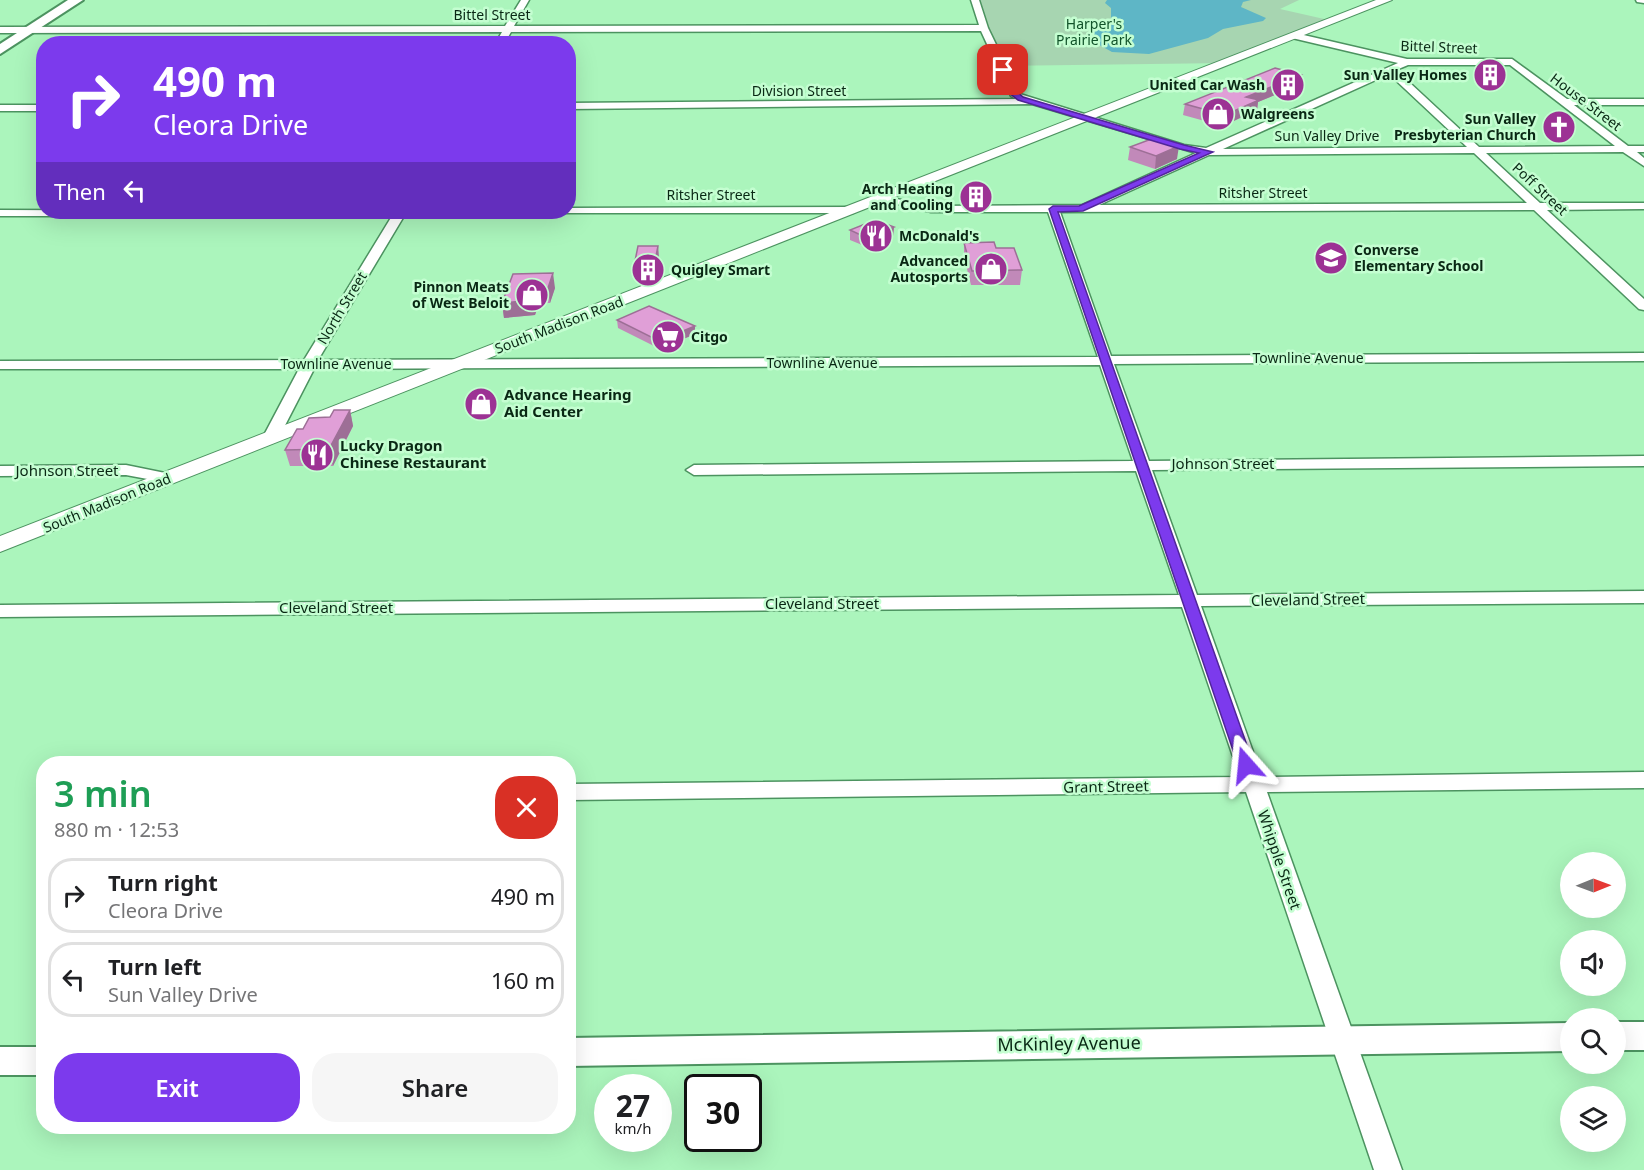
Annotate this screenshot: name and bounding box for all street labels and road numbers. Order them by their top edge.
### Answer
street label: Bittel Street [453,5,531,24]
street label: Bittel Street [1400,36,1478,57]
street label: House Street [1547,68,1626,135]
street label: Division Street [752,81,846,100]
street label: Sun Valley Drive [1275,126,1380,145]
street label: Poff Street [1509,158,1572,219]
street label: Ritsher Street [1218,183,1308,202]
street label: Ritsher Street [666,185,756,204]
street label: North Street [312,268,371,347]
street label: South Madison Road [492,291,626,358]
street label: Townline Avenue [1252,348,1364,367]
street label: Townline Avenue [766,353,878,372]
street label: Townline Avenue [280,354,392,373]
street label: Johnson Street [1169,453,1275,473]
street label: Johnson Street [13,460,119,480]
street label: South Madison Road [40,468,173,537]
street label: Cleveland Street [1251,588,1366,610]
street label: Cleveland Street [765,593,880,613]
street label: Cleveland Street [279,597,394,617]
street label: Grant Street [1063,775,1150,797]
street label: Whipple Street [1254,807,1306,912]
street label: McKinley Avenue [997,1030,1141,1056]

